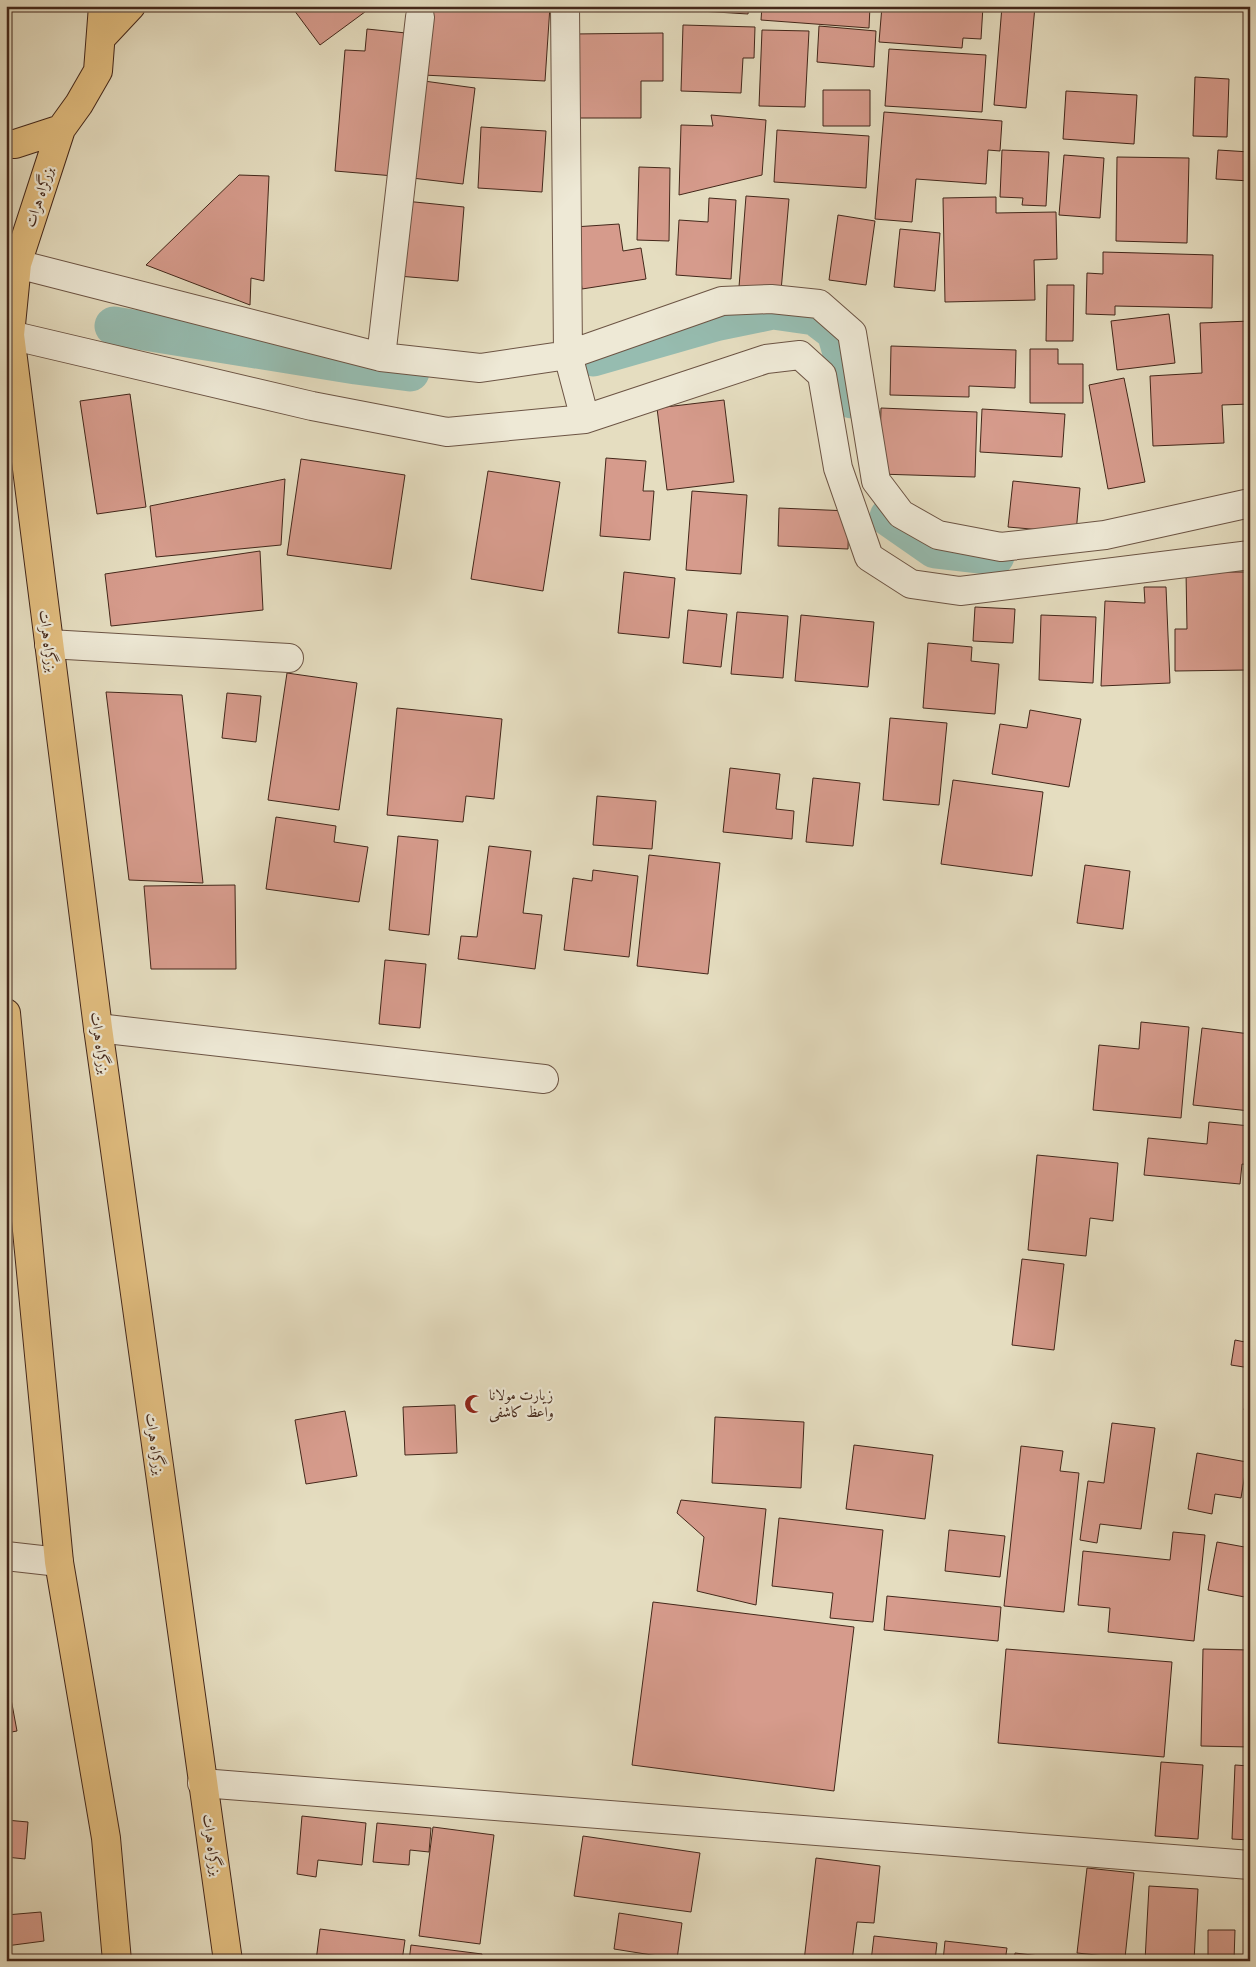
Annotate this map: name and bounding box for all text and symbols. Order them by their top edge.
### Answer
street label: بزرگراه هرات [19,164,58,230]
street label: بزرگراه هرات [34,609,63,674]
street label: بزرگراه هرات [86,1011,115,1076]
place label: زیارت مولانا واعظ کاشفی [489,1384,554,1423]
mosque icon: زیارت مولانا واعظ کاشفی [463,1393,485,1415]
street label: بزرگراه هرات [141,1412,170,1477]
street label: بزرگراه هرات [198,1813,227,1878]

